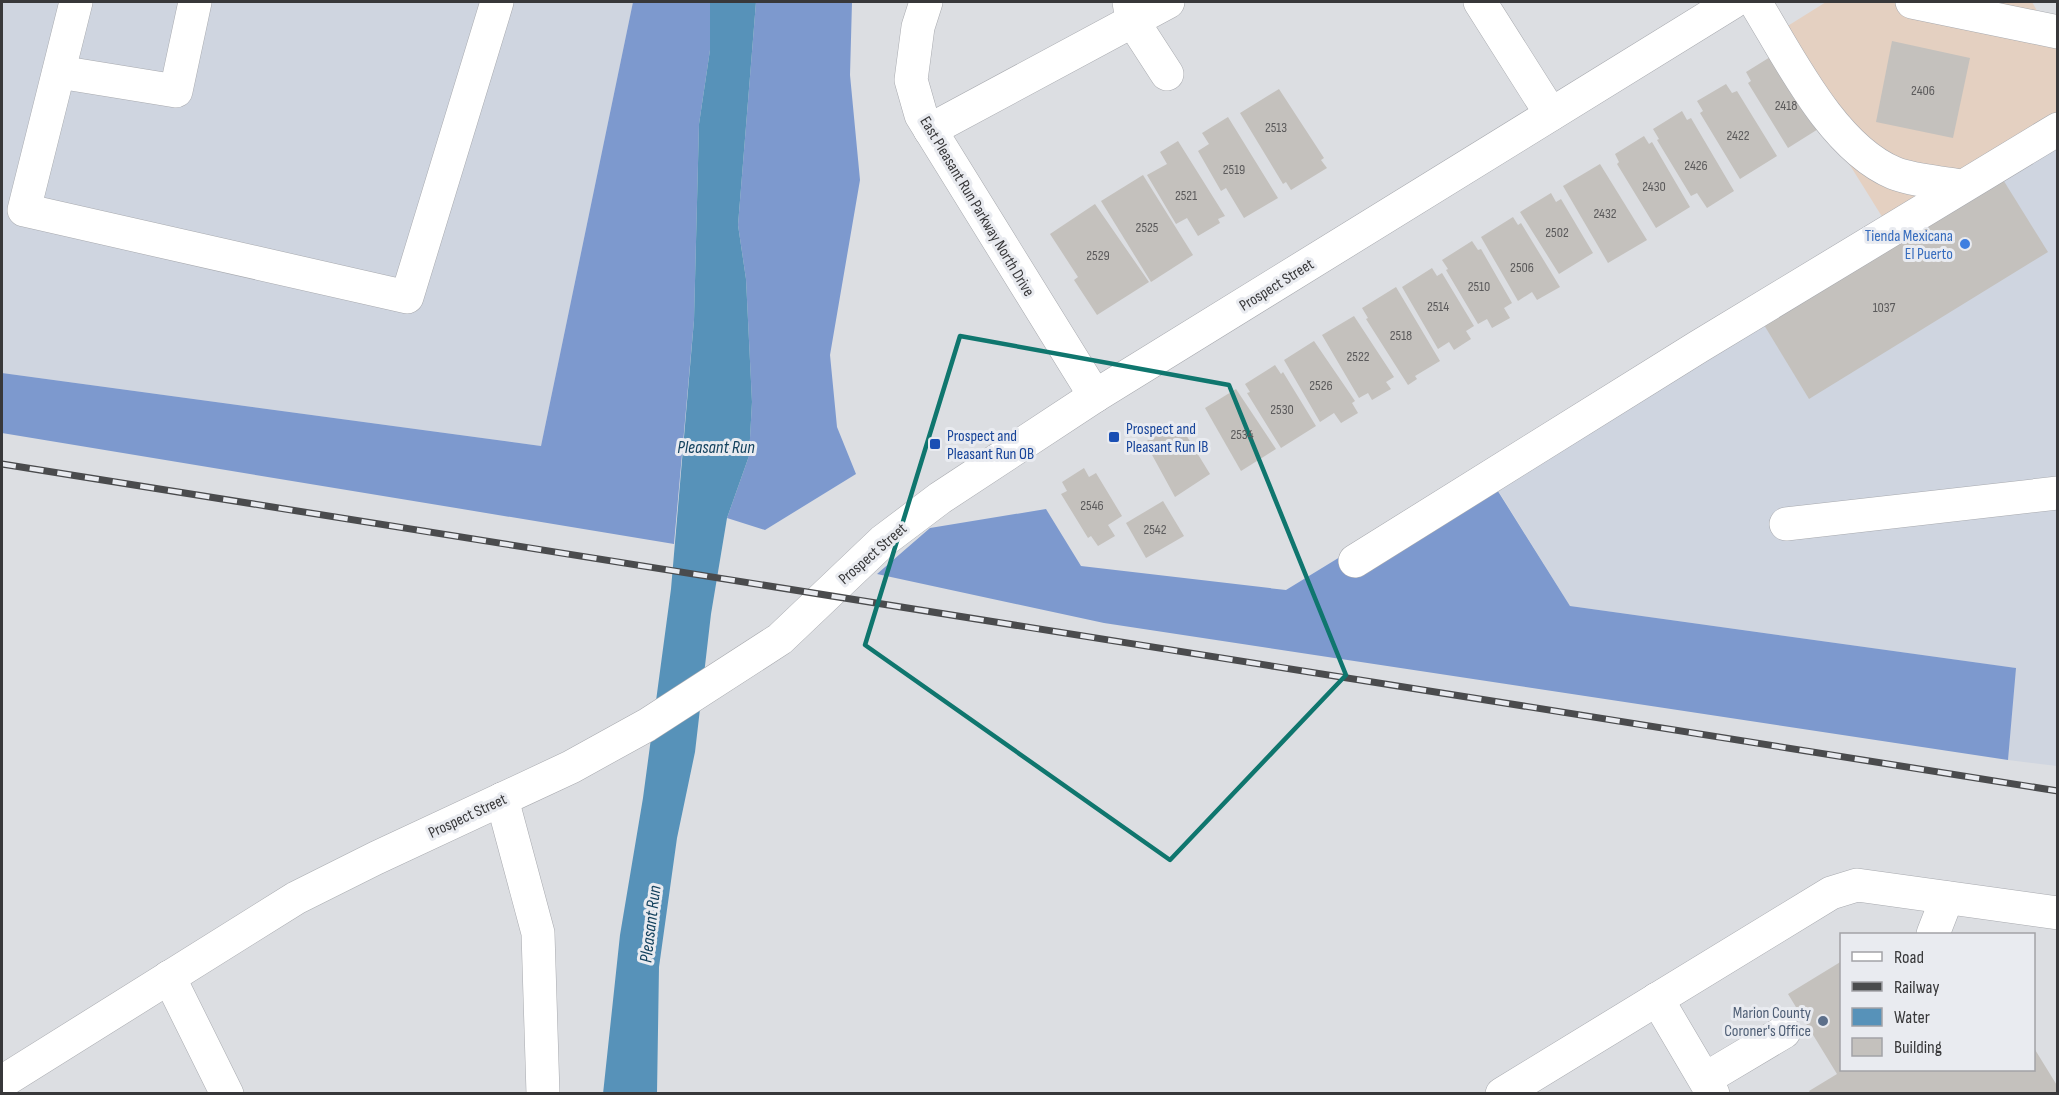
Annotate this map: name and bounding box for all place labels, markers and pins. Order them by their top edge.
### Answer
place label: Tienda Mexicana El Puerto [1865,227,1953,264]
marker: Tienda Mexicana El Puerto [1958,237,1972,251]
place label: Prospect and Pleasant Run IB [1126,420,1208,457]
place label: Prospect and Pleasant Run OB [947,427,1034,464]
marker: Prospect and Pleasant Run IB [1107,430,1121,444]
marker: Prospect and Pleasant Run OB [928,437,942,451]
place label: Marion County Coroner's Office [1724,1004,1811,1041]
marker: Marion County Coroner's Office [1816,1014,1830,1028]

